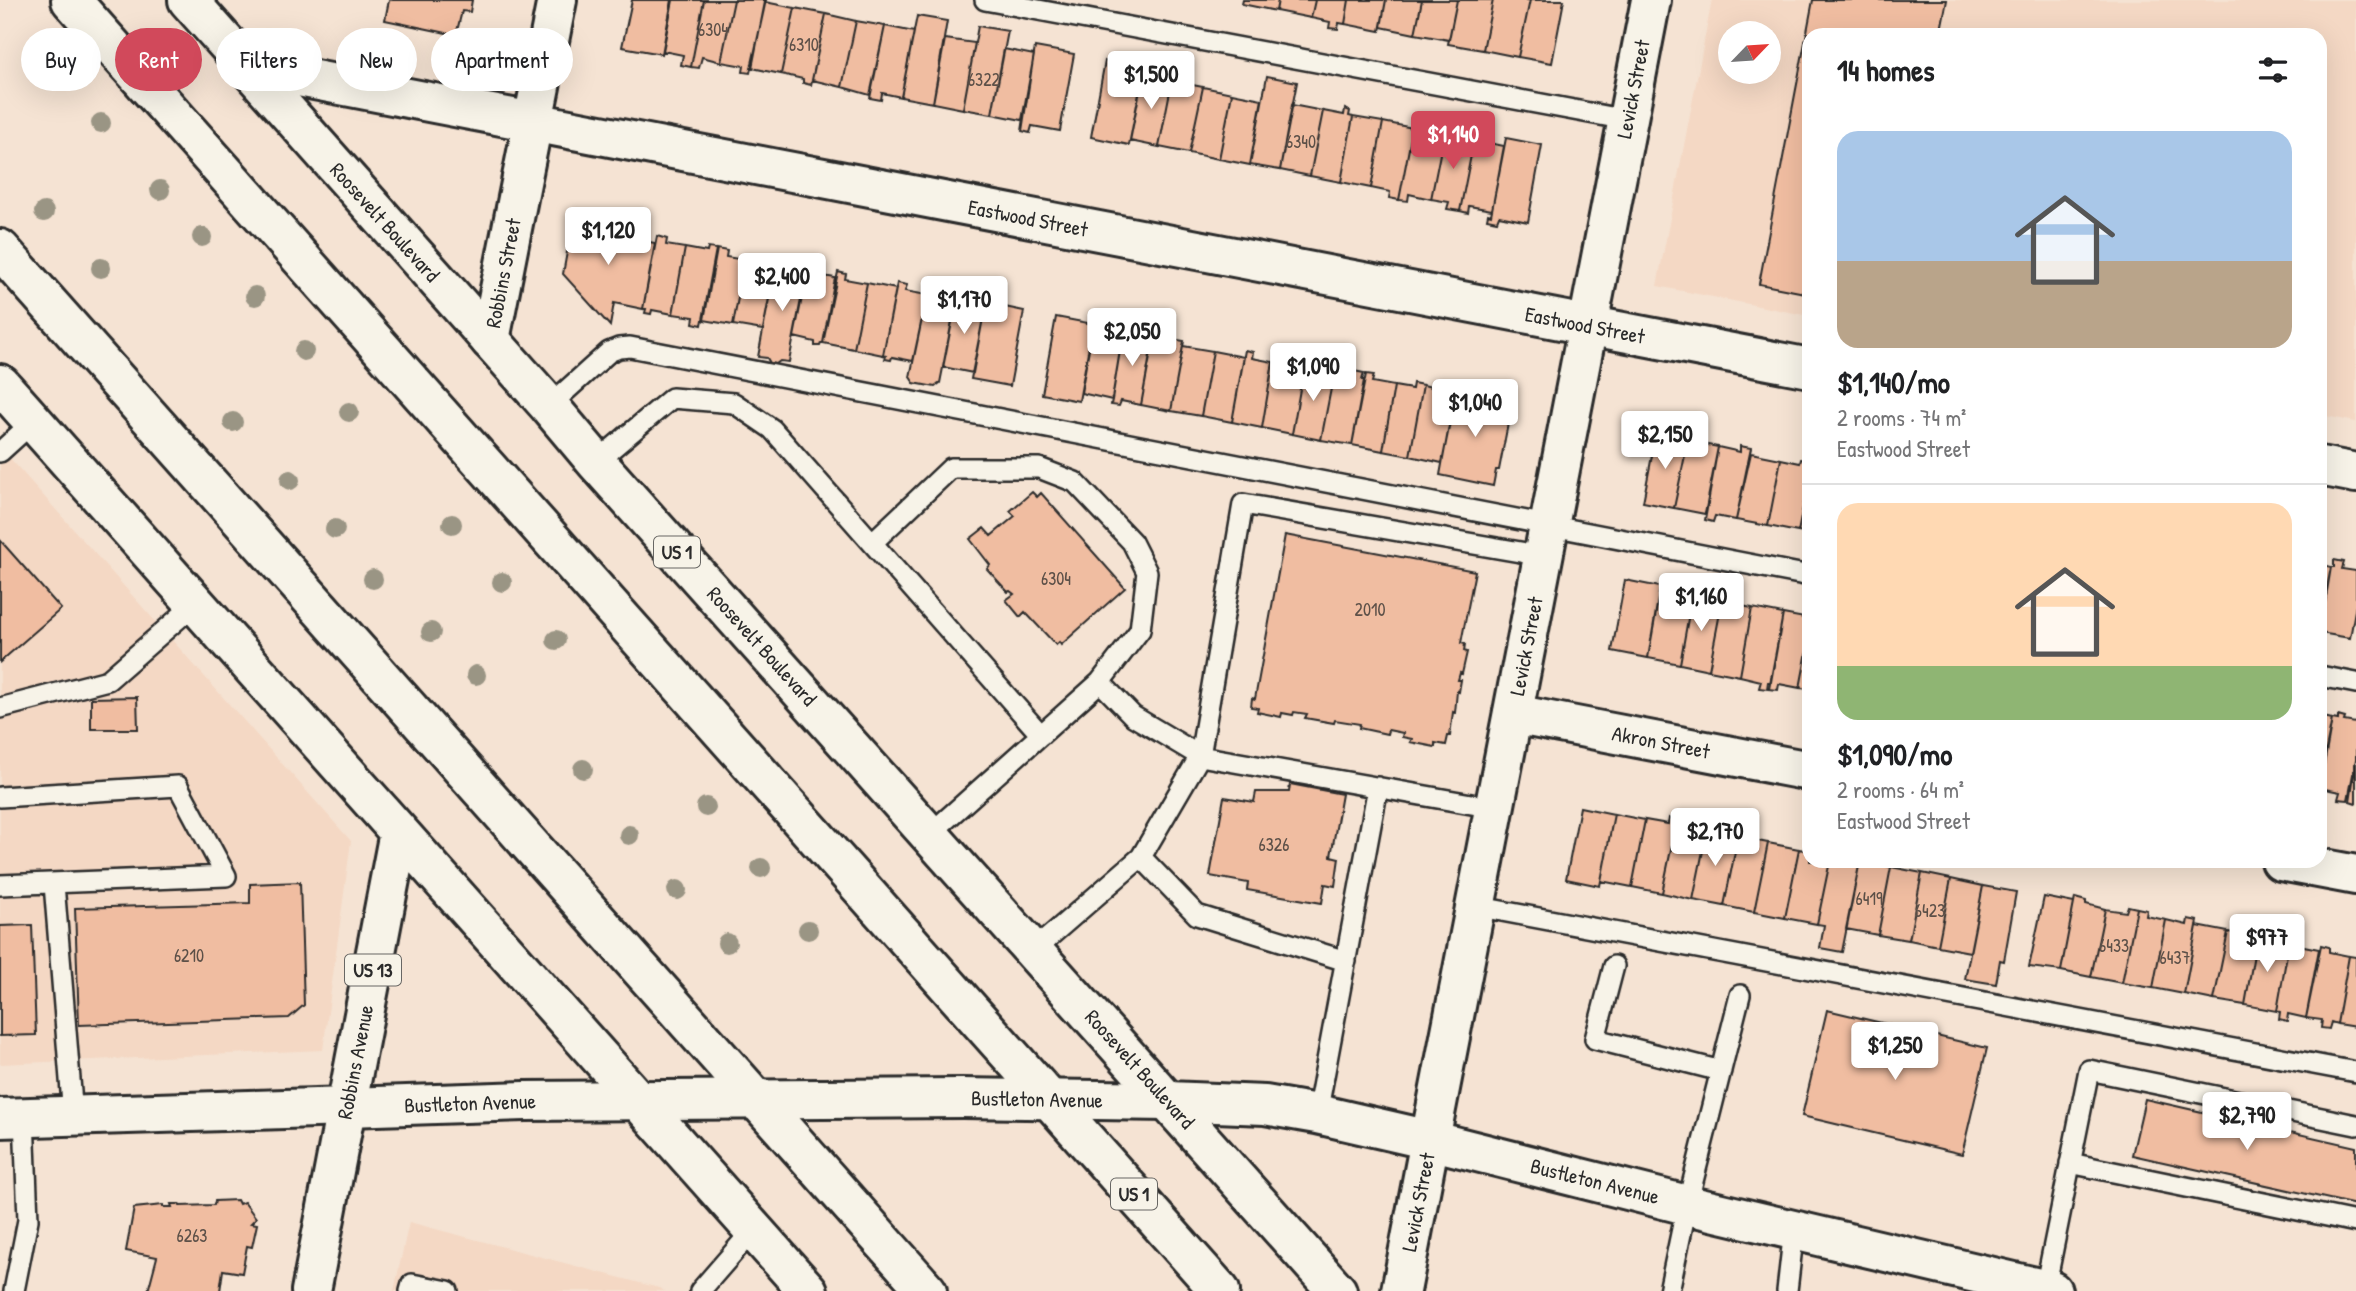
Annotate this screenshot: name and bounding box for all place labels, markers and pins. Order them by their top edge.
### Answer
pin: $1,500 [1094,52,1208,111]
pin: $1,140 [1396,111,1510,171]
pin: $1,120 [551,208,665,267]
pin: $2,400 [725,254,839,313]
pin: $1,170 [907,276,1021,336]
pin: $2,050 [1075,308,1189,368]
pin: $1,090 [1256,344,1370,403]
pin: $1,040 [1418,380,1532,439]
pin: $2,150 [1608,412,1722,471]
pin: $1,160 [1644,574,1758,633]
pin: $2,170 [1658,808,1772,868]
pin: $977 [2226,914,2308,974]
pin: $1,250 [1838,1023,1952,1082]
pin: $2,790 [2190,1092,2304,1152]

